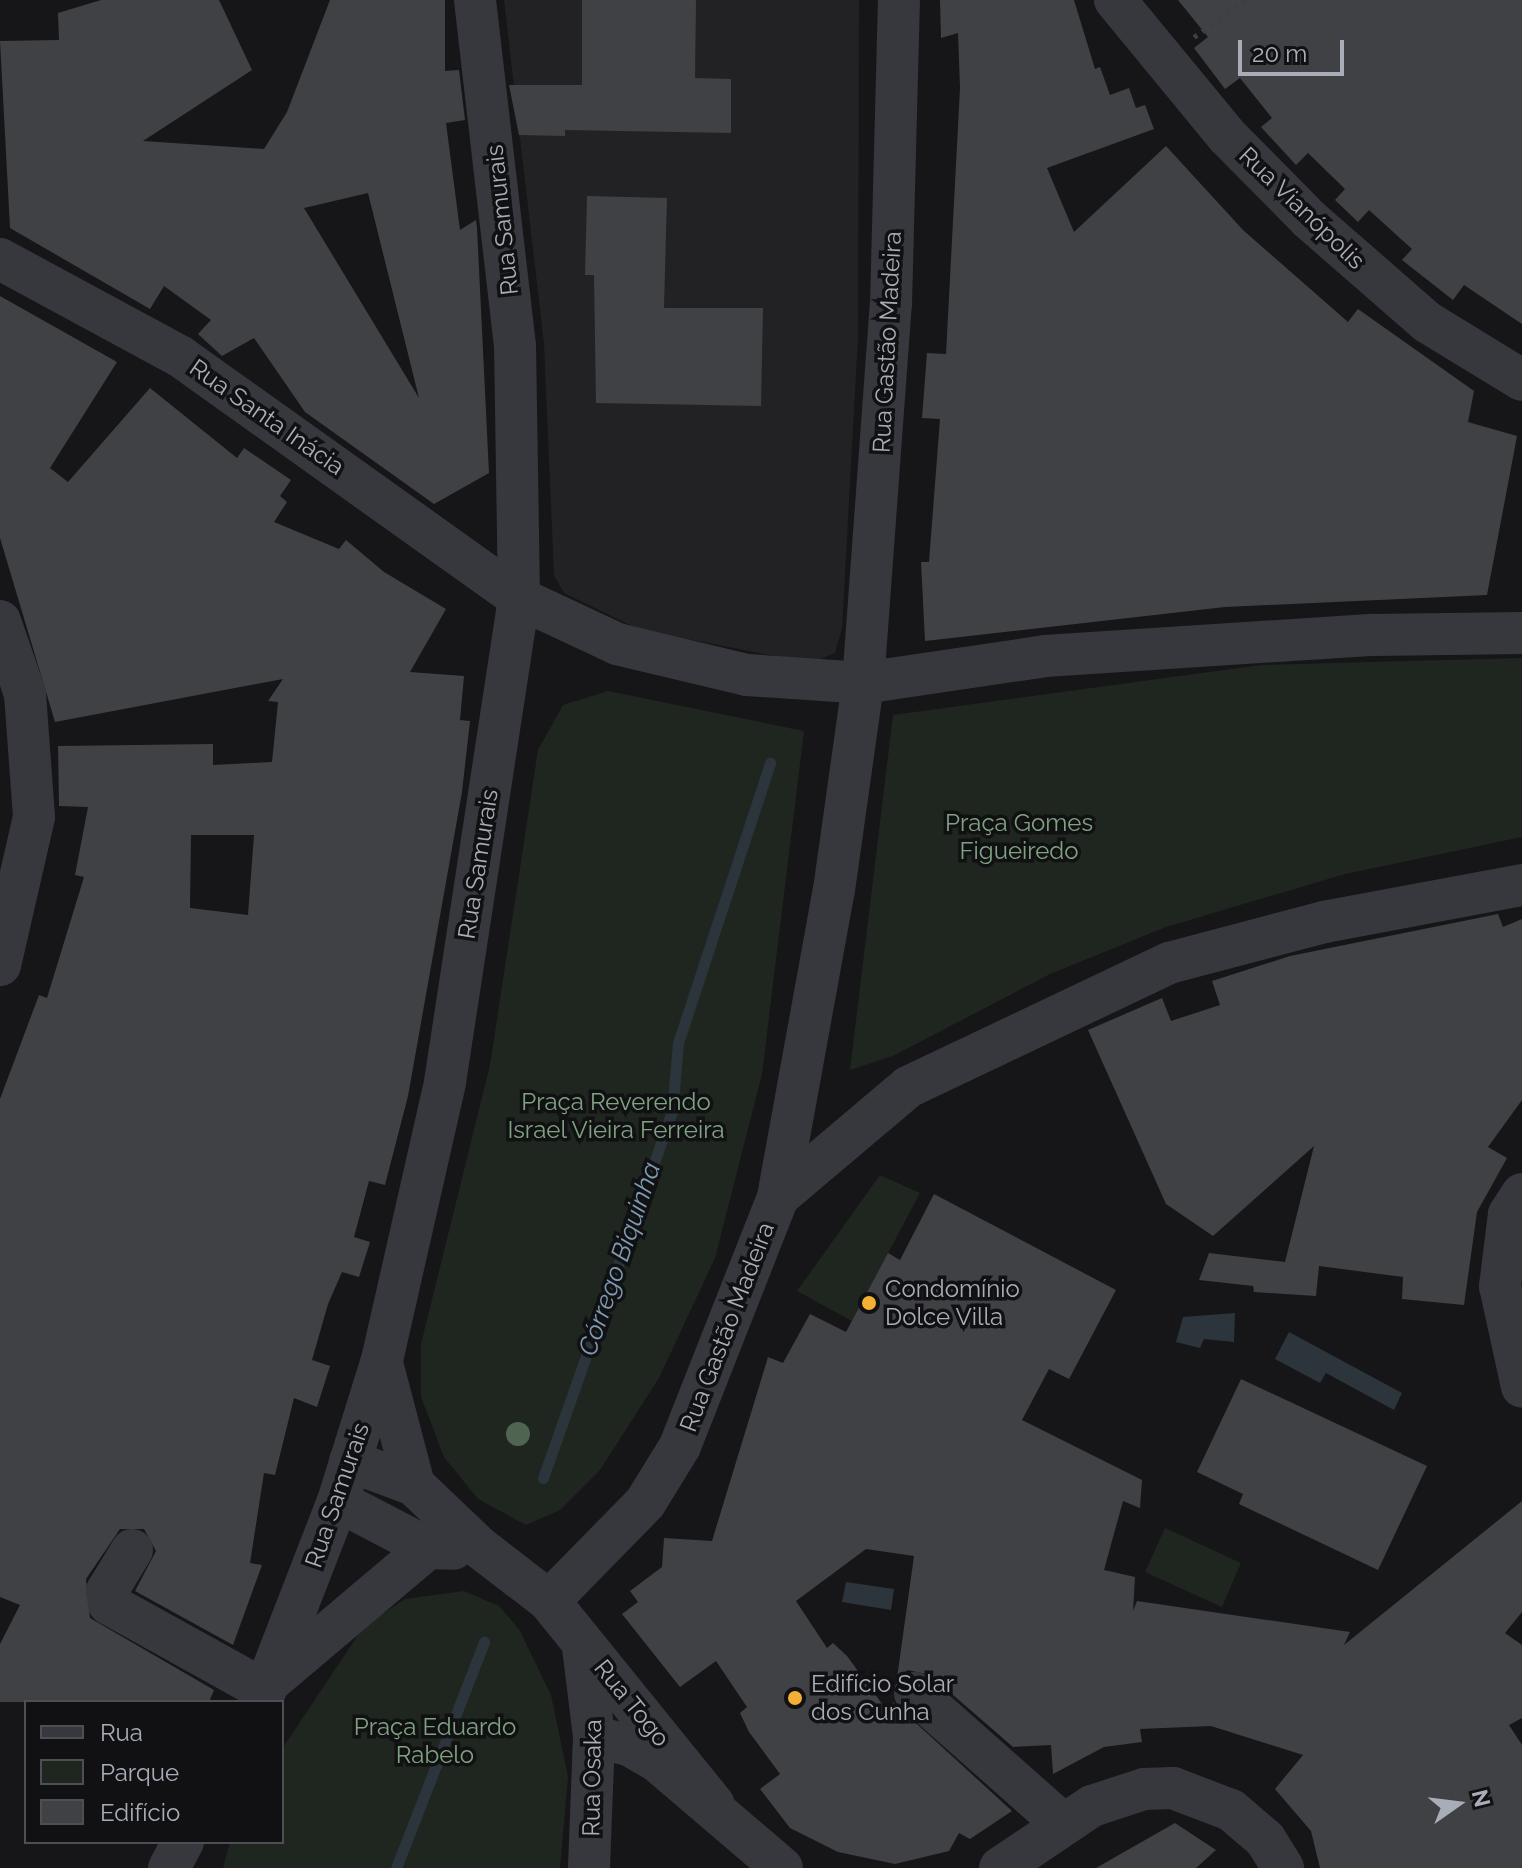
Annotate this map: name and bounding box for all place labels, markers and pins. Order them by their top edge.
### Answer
place label: Condomínio Dolce Villa [885,1275,1020,1331]
marker: Condomínio Dolce Villa [860,1294,878,1312]
place label: Edifício Solar dos Cunha [811,1670,954,1726]
marker: Edifício Solar dos Cunha [786,1689,804,1707]

